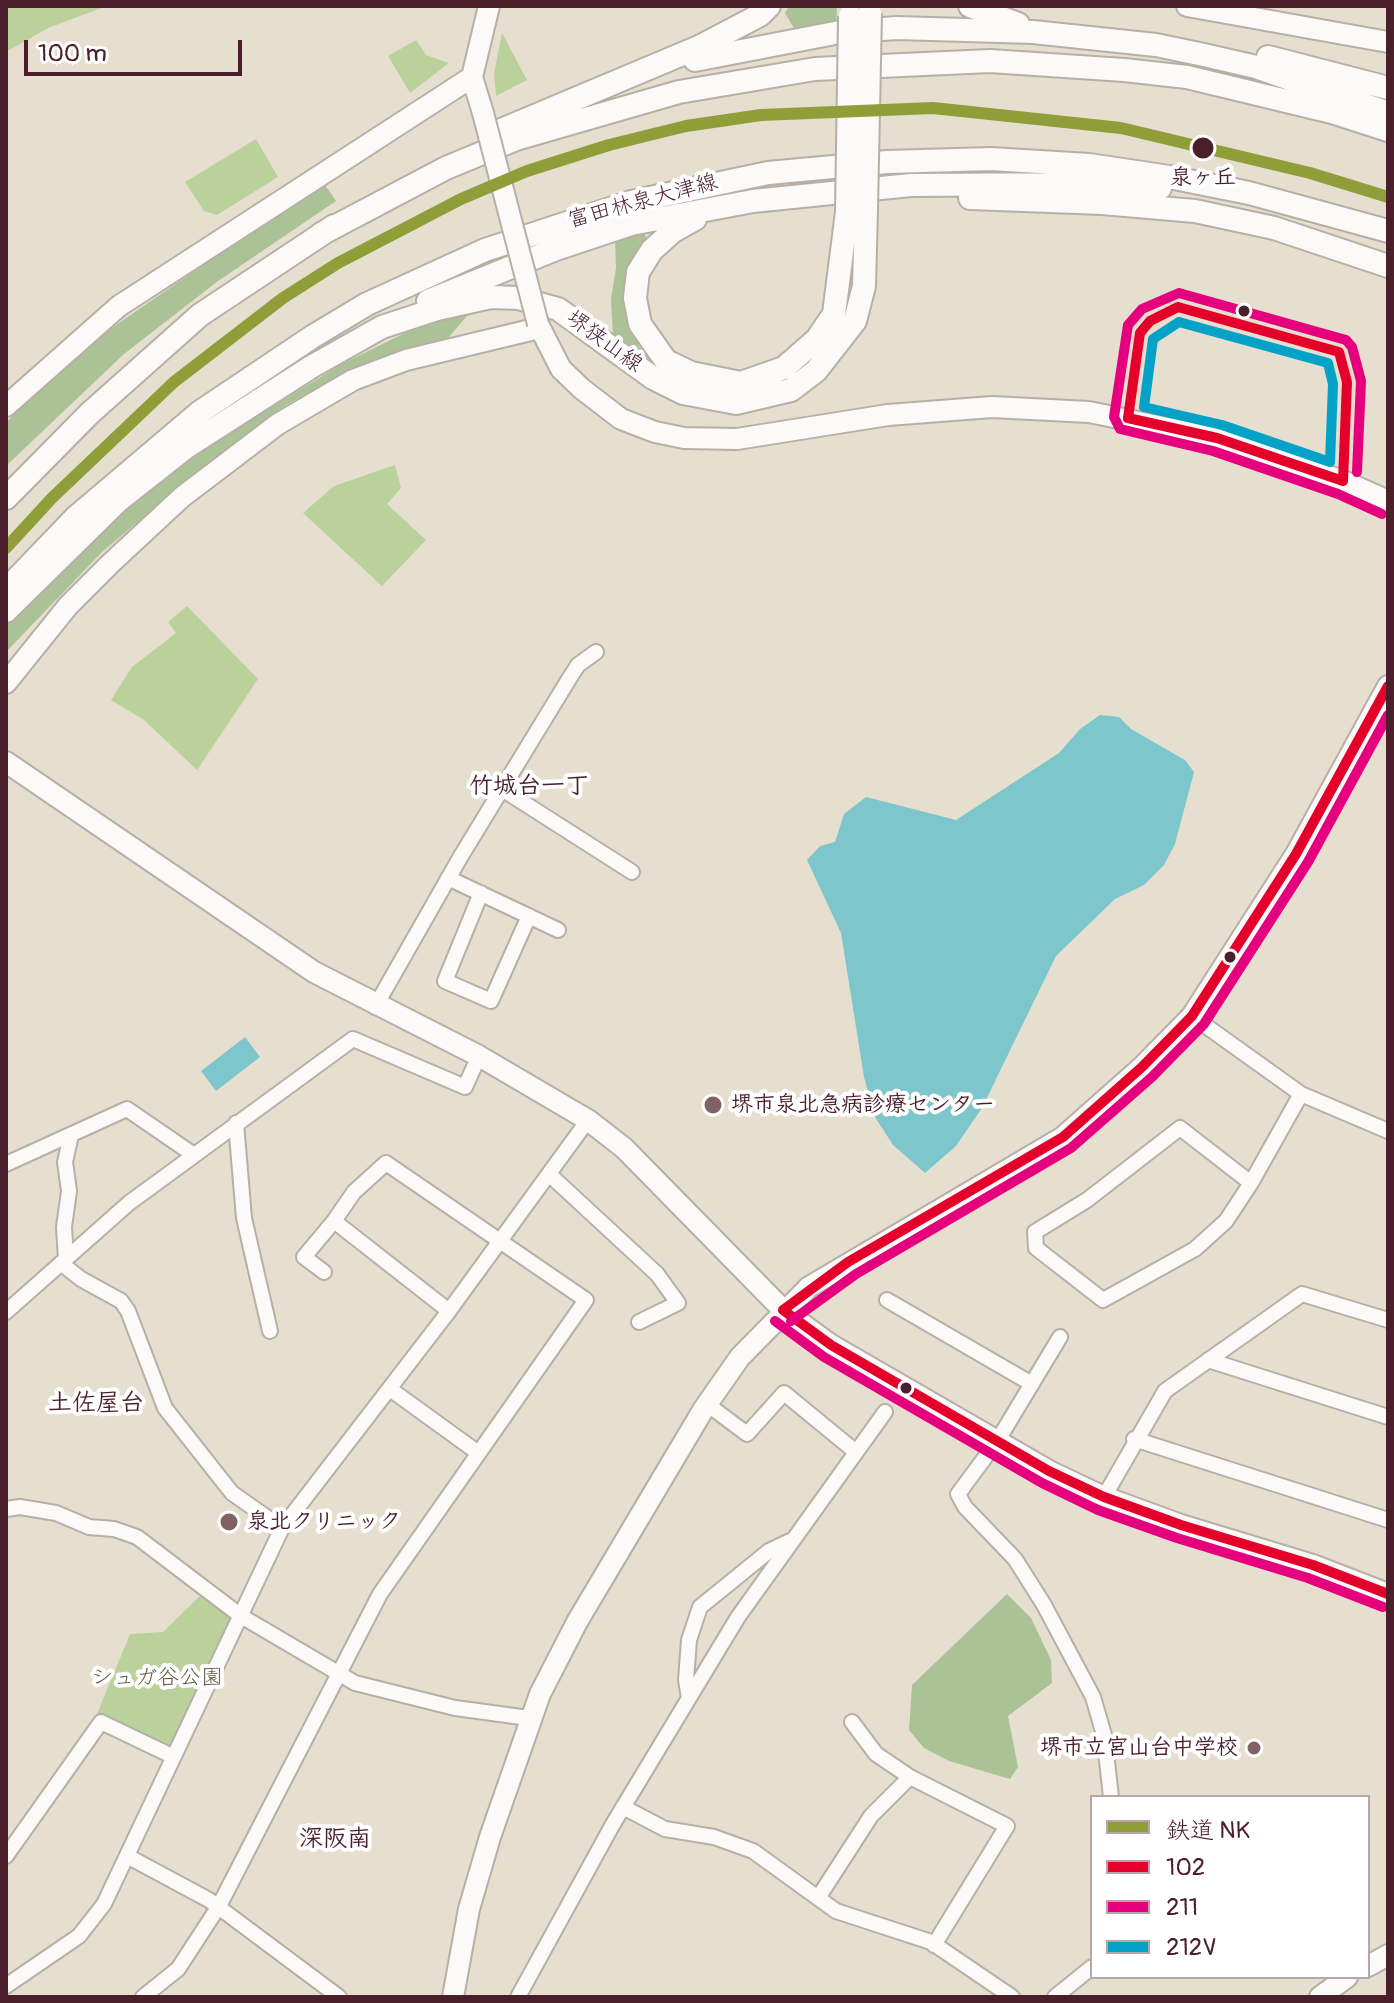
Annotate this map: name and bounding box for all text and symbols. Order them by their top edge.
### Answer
scale bar [28,24,246,74]
text: 100 m [38,39,107,68]
marker: 泉ヶ丘 [1190,135,1216,161]
place label: 泉ヶ丘 [1170,165,1236,191]
street label: 富田林泉大津線 [565,169,721,235]
unlabelled marker [1236,303,1252,319]
street label: 堺狭山線 [561,305,647,379]
district label: 竹城台一丁 [469,773,589,801]
unlabelled marker [1222,949,1238,965]
place label: 堺市泉北急病診療センター [731,1092,995,1118]
marker: 堺市泉北急病診療センター [702,1094,724,1116]
unlabelled marker [898,1380,914,1396]
district label: 土佐屋台 [48,1390,144,1418]
place label: 泉北クリニック [247,1509,401,1535]
marker: 泉北クリニック [218,1511,240,1533]
park label: シュガ谷公園 [91,1665,223,1691]
place label: 堺市立宮山台中学校 [1040,1735,1238,1761]
marker: 堺市立宮山台中学校 [1245,1739,1263,1757]
legend [1090,1795,1370,1979]
text: 鉄道 NK [1166,1816,1250,1845]
district label: 深阪南 [299,1826,371,1854]
text: 102 [1166,1853,1205,1882]
text: 211 [1166,1893,1198,1922]
text: 212V [1166,1933,1217,1962]

